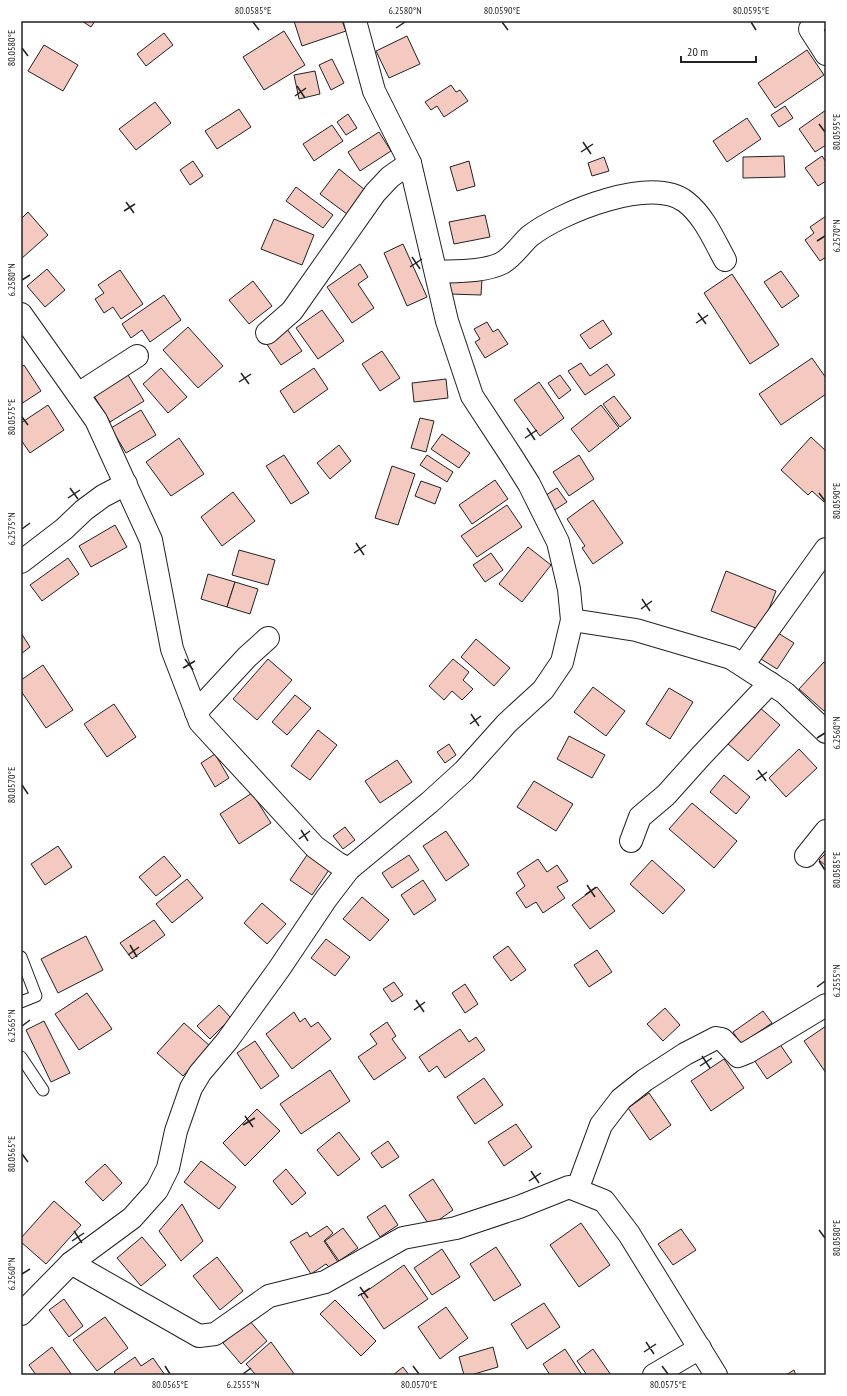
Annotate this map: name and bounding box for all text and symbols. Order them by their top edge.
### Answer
text: 80.0585°E [235,4,271,17]
text: 6.2580°N [388,4,422,17]
text: 80.0590°E [484,4,520,17]
text: 80.0595°E [733,4,769,17]
text: 80.0580°E [5,30,18,66]
scale bar [681,38,756,64]
text: 20 m [687,44,708,59]
text: 80.0595°E [830,114,843,150]
text: 6.2570°N [830,219,843,253]
text: 6.2580°N [5,263,18,297]
text: 80.0575°E [5,399,18,435]
text: 80.0590°E [830,483,843,519]
text: 6.2575°N [5,512,18,546]
text: 6.2560°N [830,716,843,750]
text: 80.0570°E [5,767,18,803]
text: 80.0585°E [830,852,843,888]
text: 6.2555°N [830,964,843,998]
text: 6.2565°N [5,1009,18,1043]
text: 80.0565°E [5,1136,18,1172]
text: 80.0580°E [830,1220,843,1256]
text: 6.2560°N [5,1257,18,1291]
text: 80.0565°E [152,1378,188,1391]
text: 6.2555°N [226,1378,260,1391]
text: 80.0570°E [401,1378,437,1391]
text: 80.0575°E [650,1378,686,1391]

